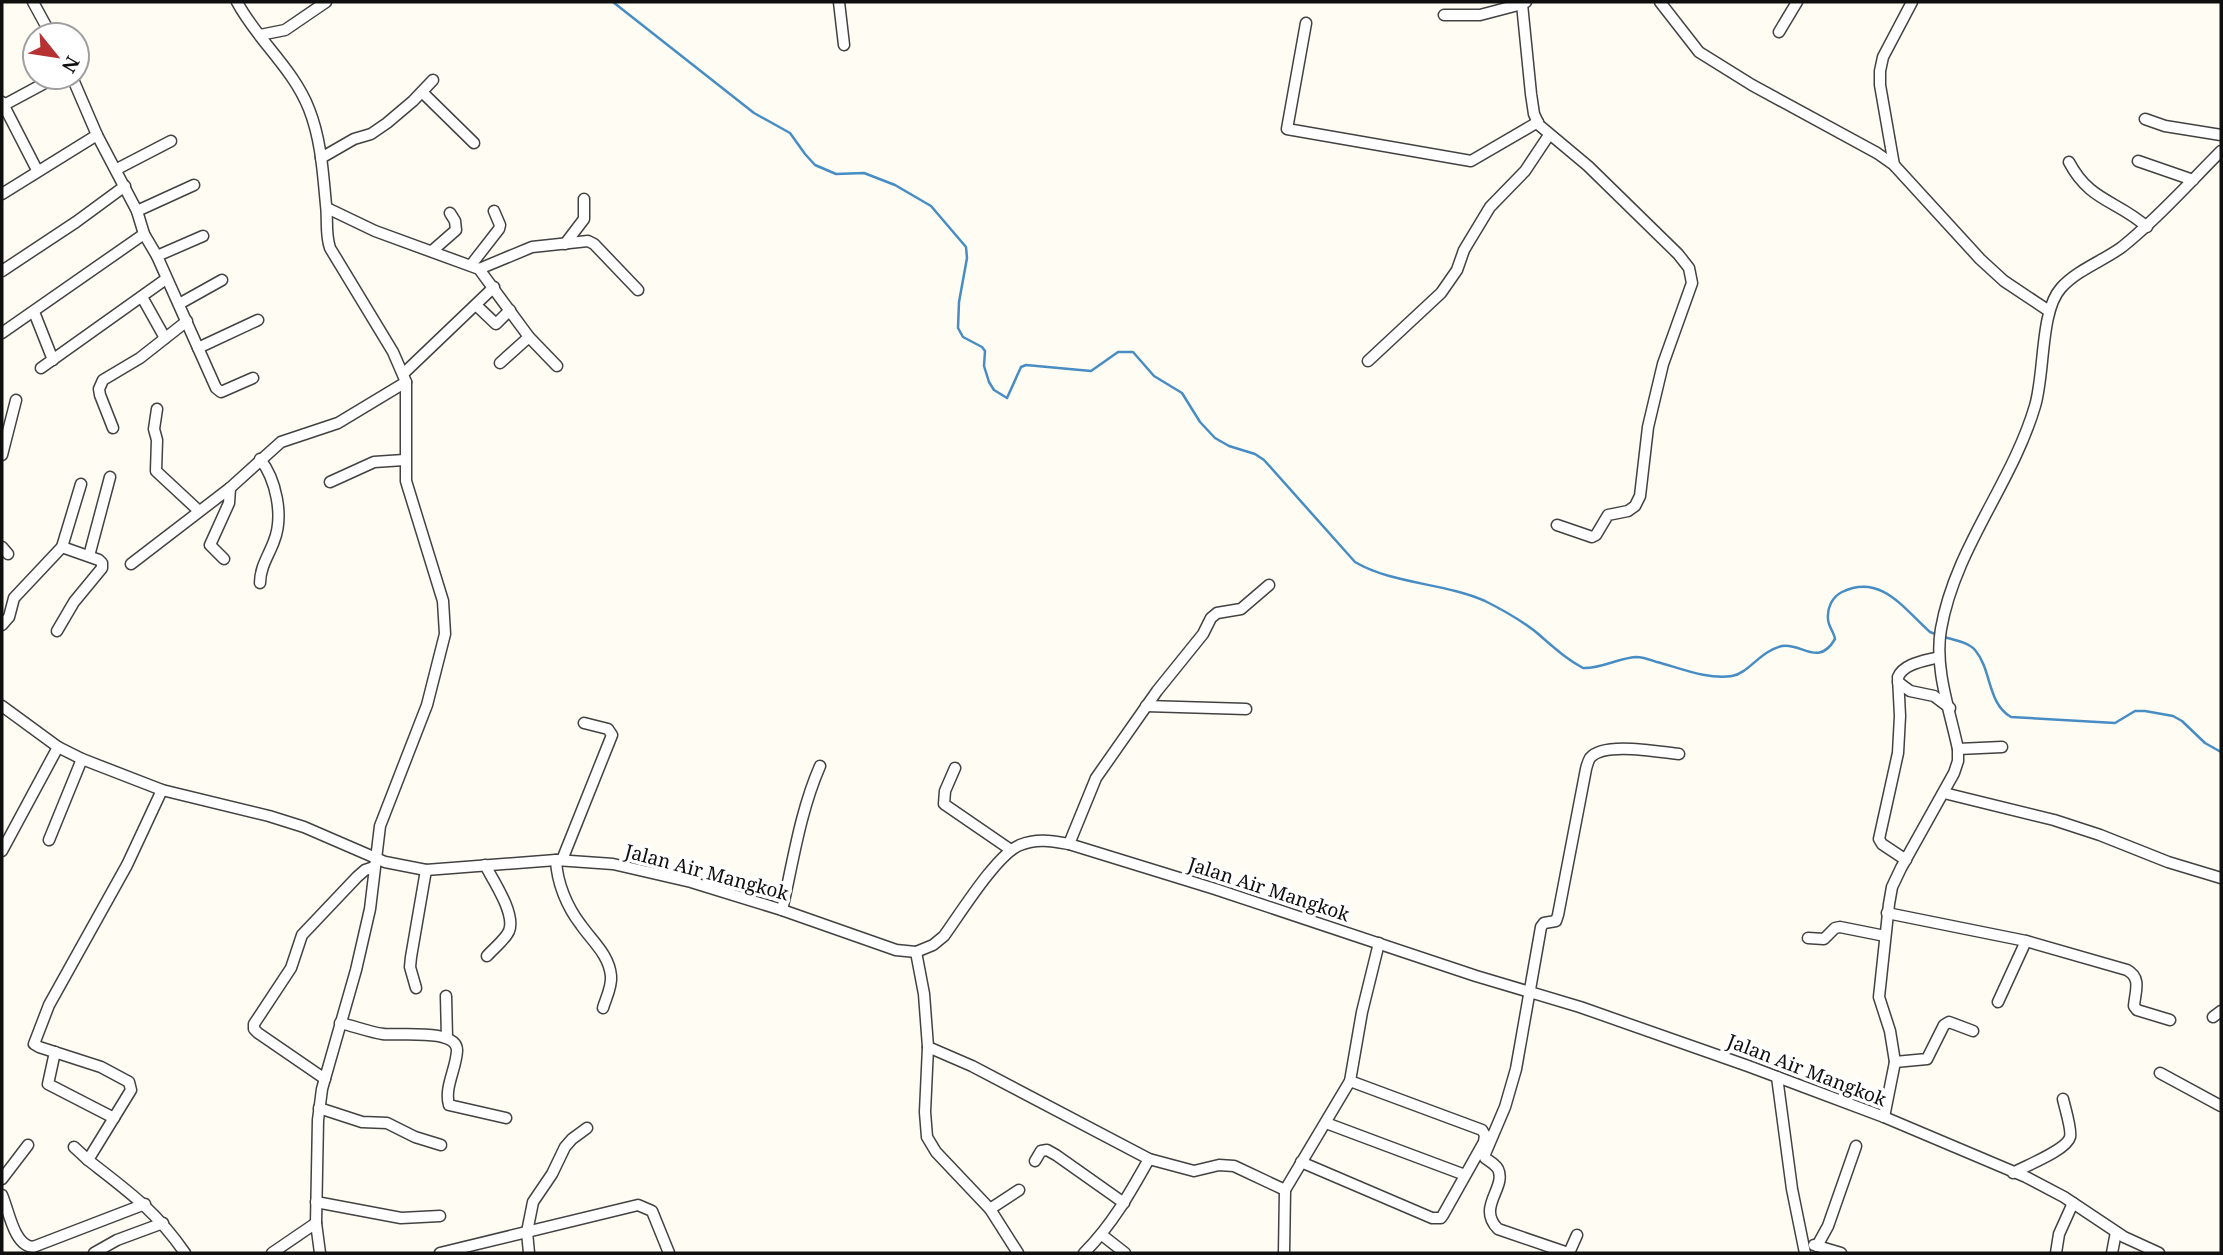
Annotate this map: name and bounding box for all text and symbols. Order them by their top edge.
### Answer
north arrow [21,21,91,91]
text: N [56,52,86,78]
street label: Jalan Air Mangkok [621,837,793,907]
street label: Jalan Air Mangkok [1184,850,1354,928]
street label: Jalan Air Mangkok [1723,1027,1891,1113]

